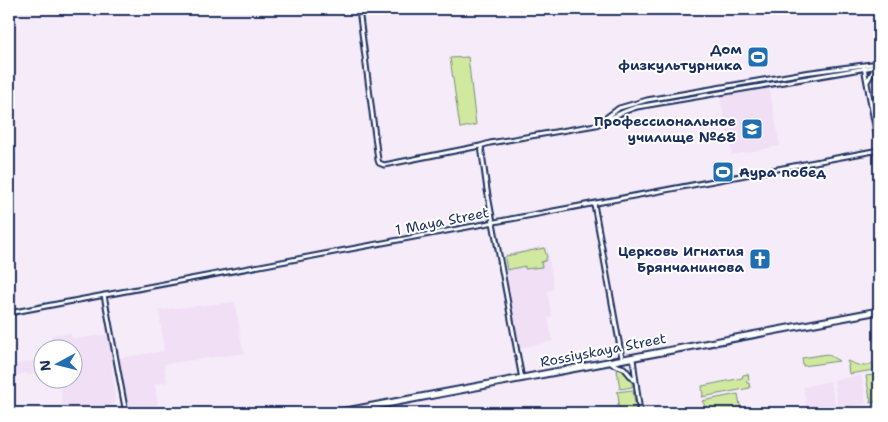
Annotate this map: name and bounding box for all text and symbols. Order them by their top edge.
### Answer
place label: Дом физкультурника [618,40,742,74]
sports icon: Дом физкультурника [746,45,770,69]
place label: Профессиональное училище №68 [594,112,736,146]
school or university icon: Профессиональное училище №68 [740,117,764,141]
sports icon: Аура побед [711,160,735,184]
place label: Аура побед [739,163,826,181]
street label: 1 Maya Street [394,203,490,239]
place label: Церковь Игнатия Брянчанинова [618,242,744,276]
church icon: Церковь Игнатия Брянчанинова [748,247,772,271]
street label: Rossiyskaya Street [538,329,668,371]
north arrow [32,340,82,390]
text: N [35,359,55,372]

